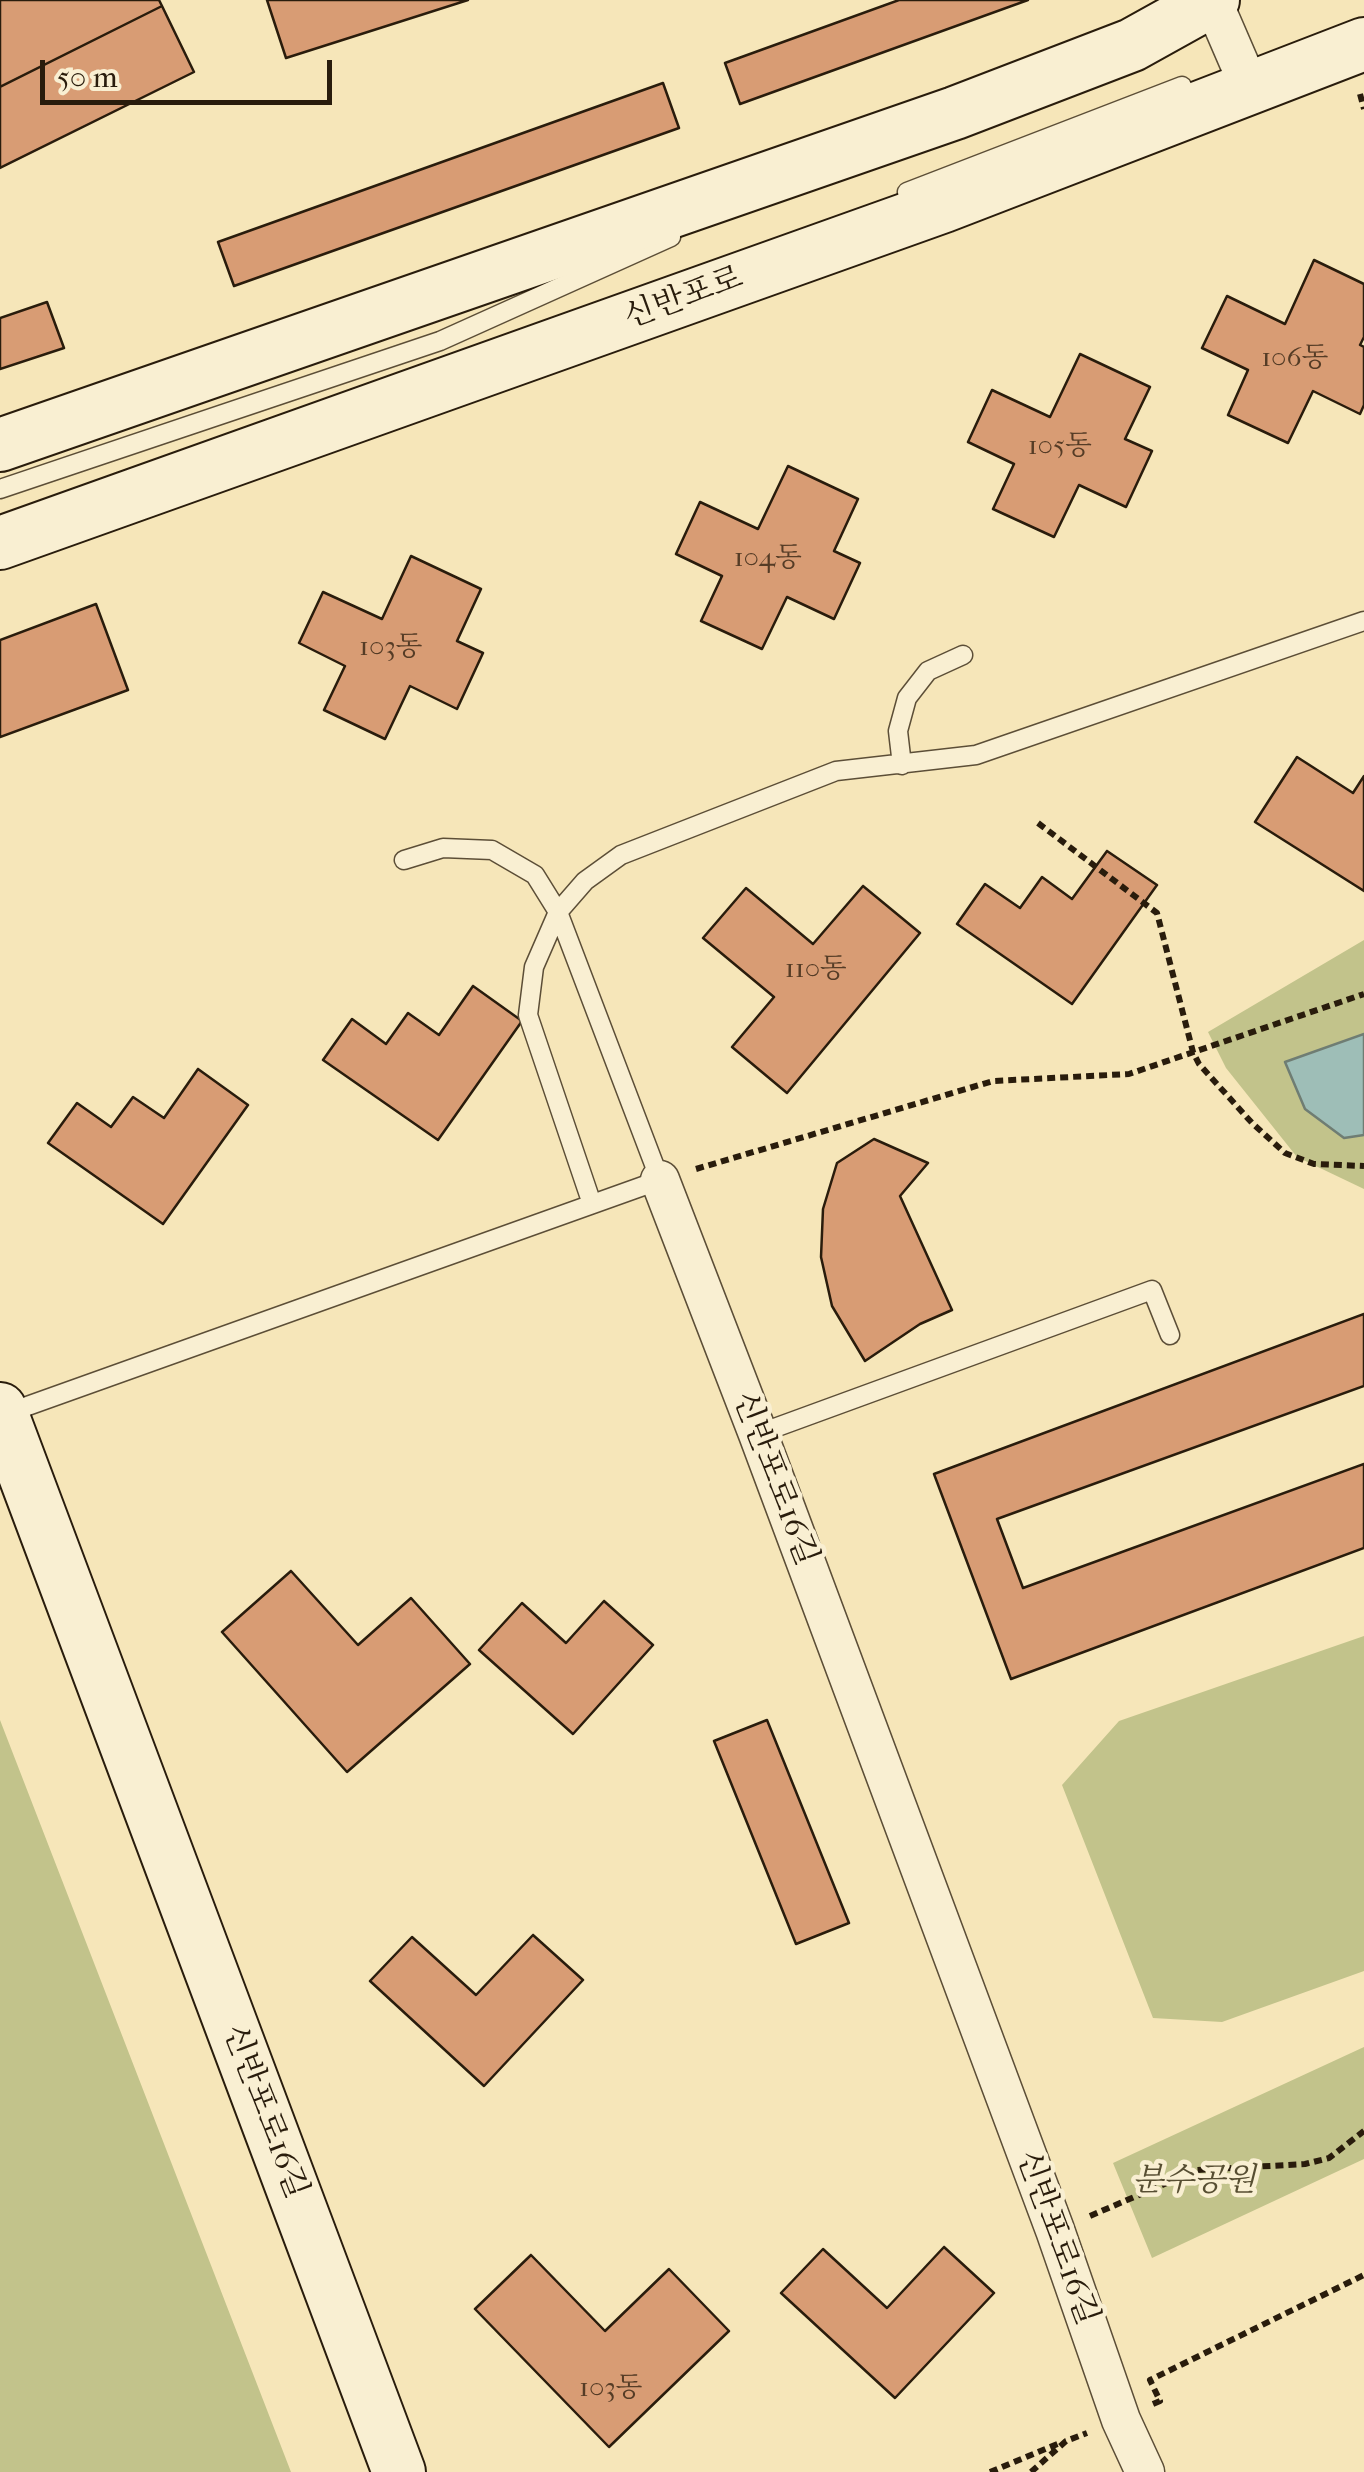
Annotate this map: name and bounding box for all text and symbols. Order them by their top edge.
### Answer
scale bar [45,40,338,102]
text: 50 m [57,60,118,95]
street label: 신반포로 [619,260,749,338]
house number: 106동 [1261,342,1329,376]
house number: 105동 [1028,430,1092,464]
house number: 104동 [734,542,802,576]
house number: 103동 [359,631,423,665]
house number: 110동 [785,953,847,987]
street label: 신반포로16길 [723,1387,825,1571]
street label: 신반포로16길 [213,2020,315,2204]
street label: 신반포로16길 [1007,2145,1105,2331]
park label: 분수공원 [1132,2163,1256,2201]
house number: 103동 [579,2372,643,2406]

